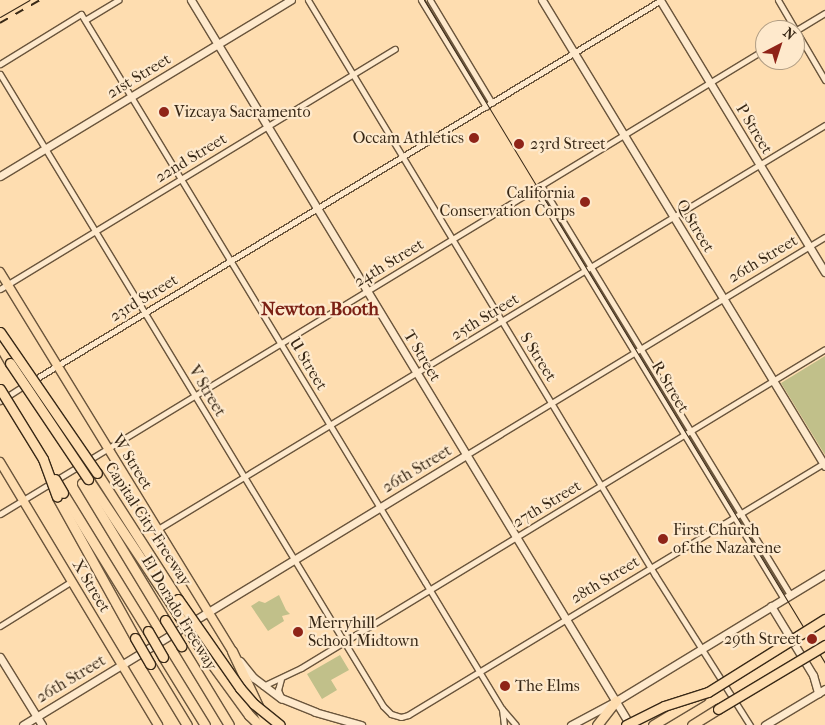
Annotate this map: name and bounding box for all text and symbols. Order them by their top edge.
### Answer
north arrow [755,20,805,70]
text: N [780,24,799,44]
street label: 21st Street [104,49,174,103]
street label: P Street [732,100,776,158]
place label: Vizcaya Sacramento [174,102,311,122]
marker: Vizcaya Sacramento [158,106,170,118]
place label: Occam Athletics [353,128,464,148]
street label: 22nd Street [152,129,230,187]
marker: Occam Athletics [468,132,480,144]
place label: 23rd Street [530,134,606,154]
marker: 23rd Street [512,137,526,151]
place label: California Conservation Corps [439,183,575,221]
marker: California Conservation Corps [579,196,591,208]
street label: Q Street [672,196,718,256]
street label: 26th Street [725,231,801,287]
street label: 24th Street [351,235,427,291]
street label: 23rd Street [107,270,181,326]
street label: 25th Street [448,289,522,345]
district label: Newton Booth [261,299,379,321]
street label: T Street [399,327,445,385]
street label: S Street [516,329,560,385]
street label: U Street [285,334,331,394]
street label: R Street [647,358,693,416]
street label: V Street [184,362,230,420]
street label: W Street [108,431,156,493]
street label: 26th Street [379,441,455,497]
street label: Capital City Freeway [101,459,195,589]
street label: 27th Street [509,476,585,532]
place label: First Church of the Nazarene [673,520,781,558]
marker: First Church of the Nazarene [657,533,669,545]
street label: El Dorado Freeway [137,552,221,674]
street label: 28th Street [567,552,643,608]
street label: X Street [68,556,114,616]
place label: Merryhill School Midtown [308,613,419,651]
marker: Merryhill School Midtown [292,626,304,638]
place label: 29th Street [724,629,801,649]
marker: 29th Street [805,632,819,646]
street label: 26th Street [33,651,109,707]
place label: The Elms [515,676,580,696]
marker: The Elms [499,680,511,692]

